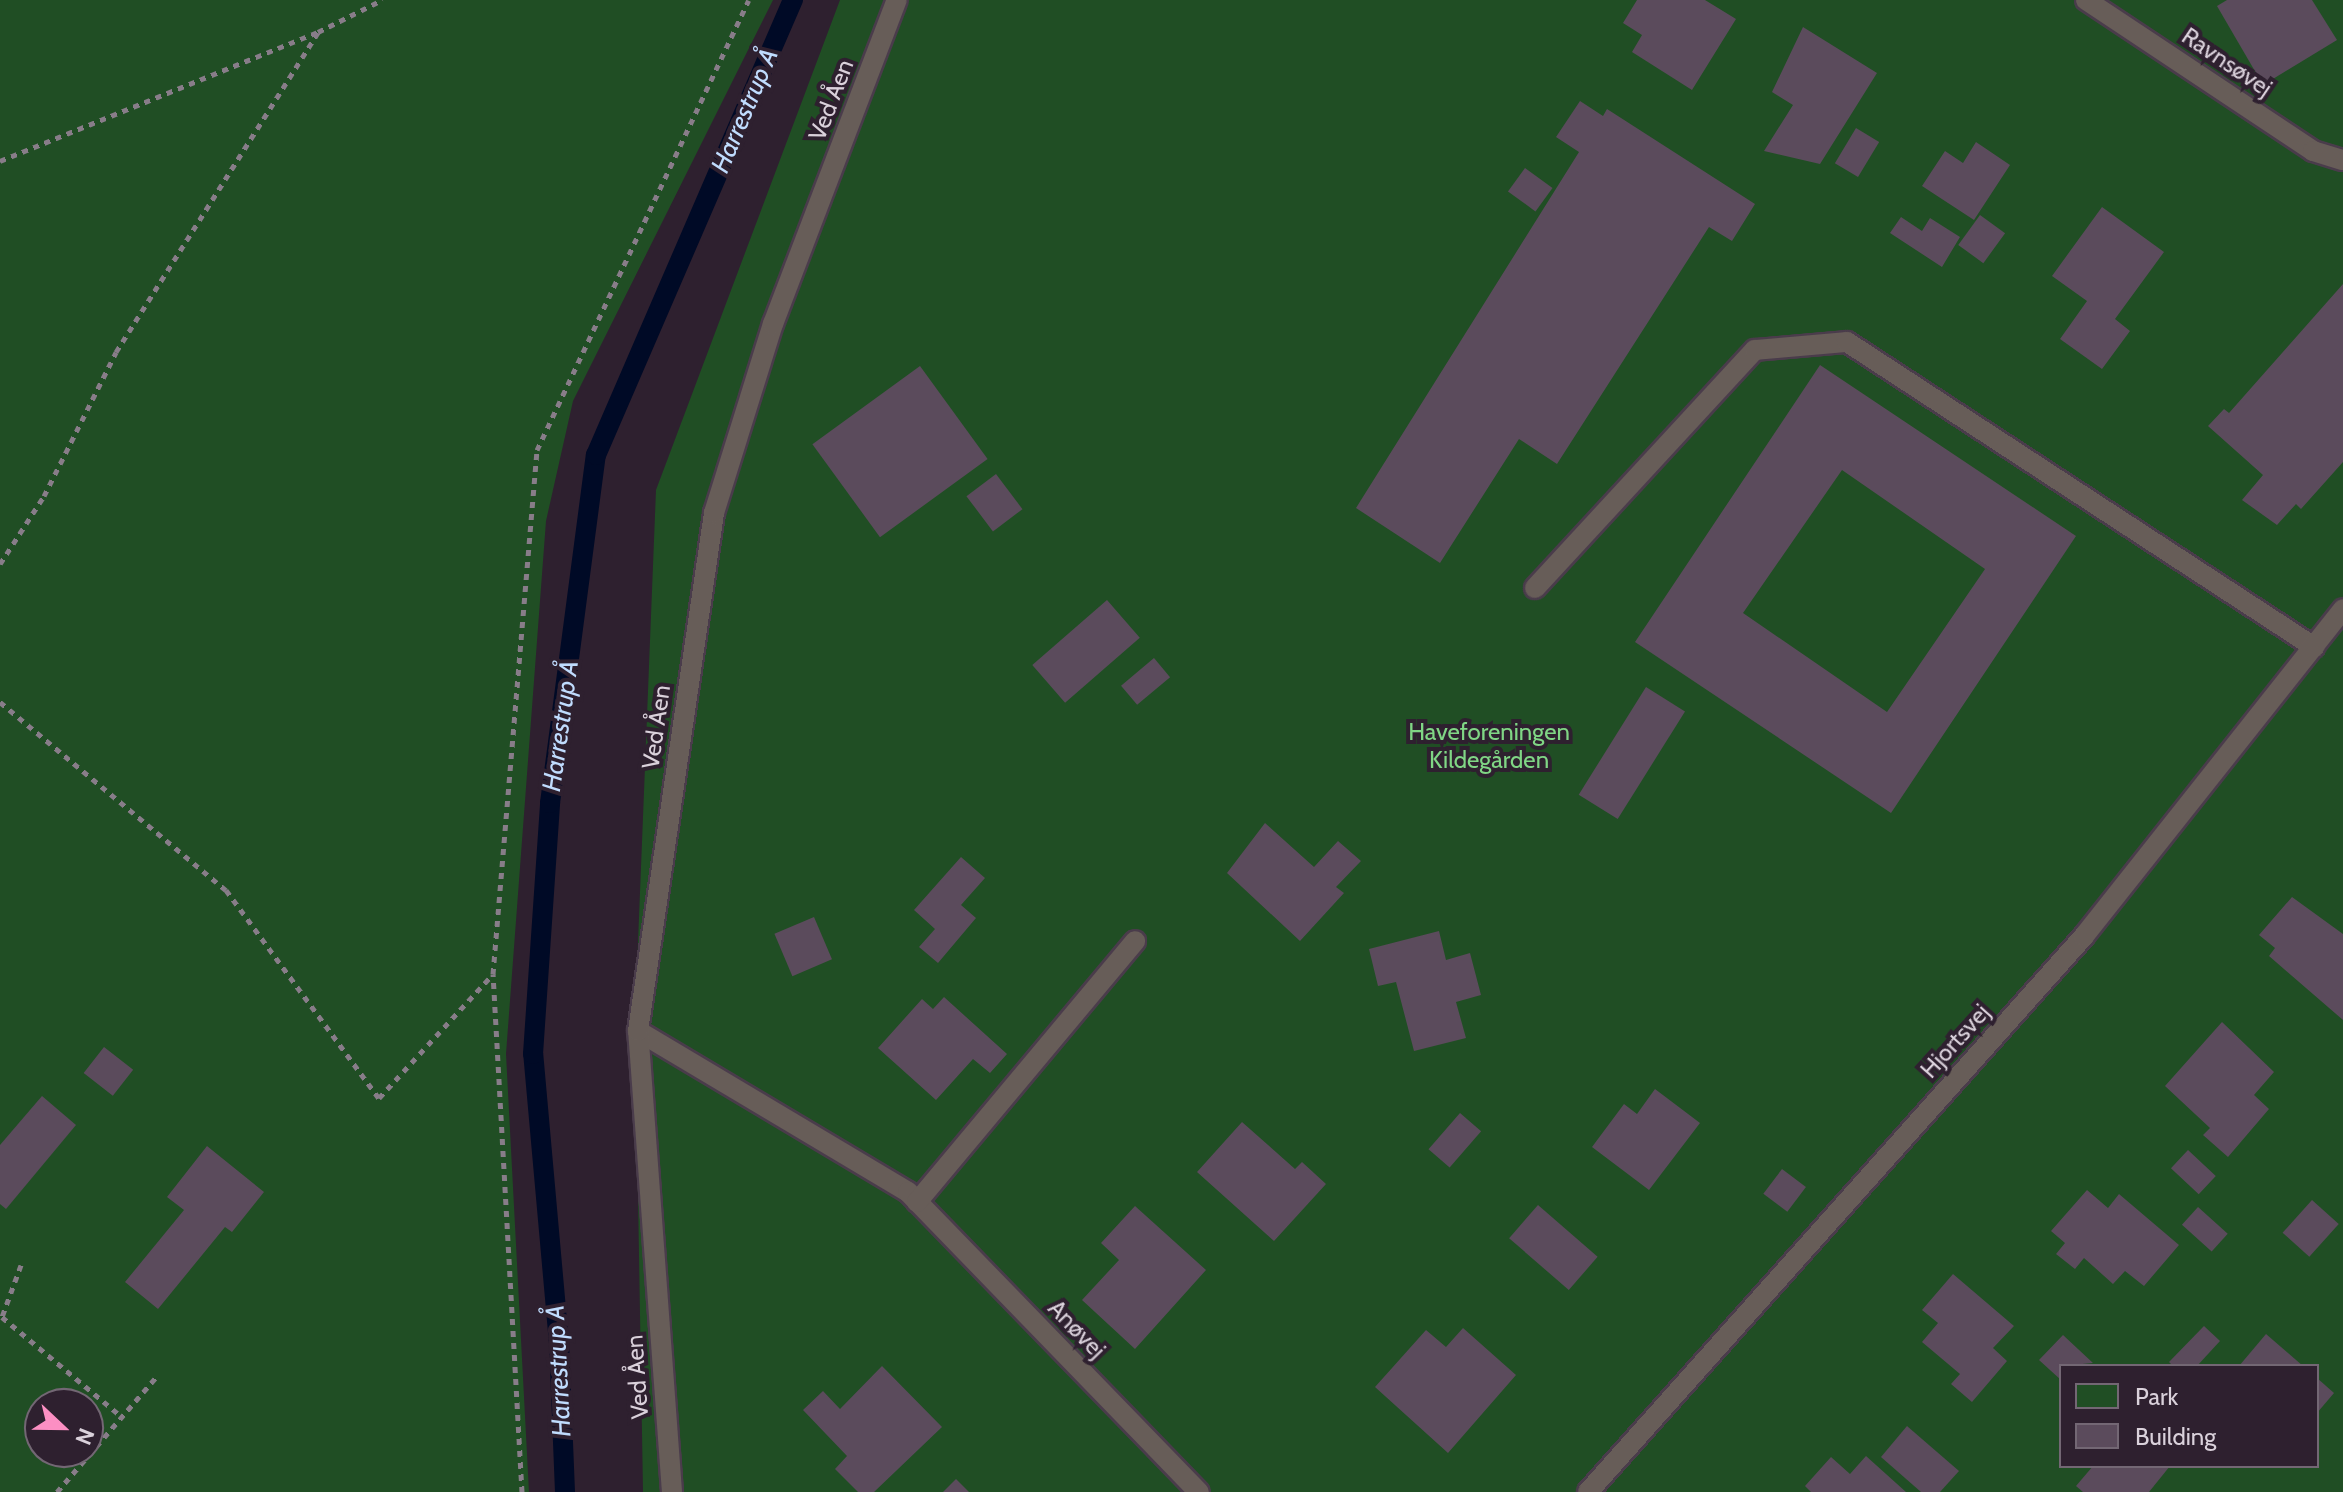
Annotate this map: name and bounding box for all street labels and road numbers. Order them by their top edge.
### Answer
street label: Ravnsøvej [2176,21,2278,103]
street label: Ved Åen [802,55,860,145]
street label: Ved Åen [636,683,676,771]
street label: Hjortsvej [1914,998,1996,1084]
street label: Anøvej [1042,1294,1112,1364]
street label: Ved Åen [620,1334,654,1420]

